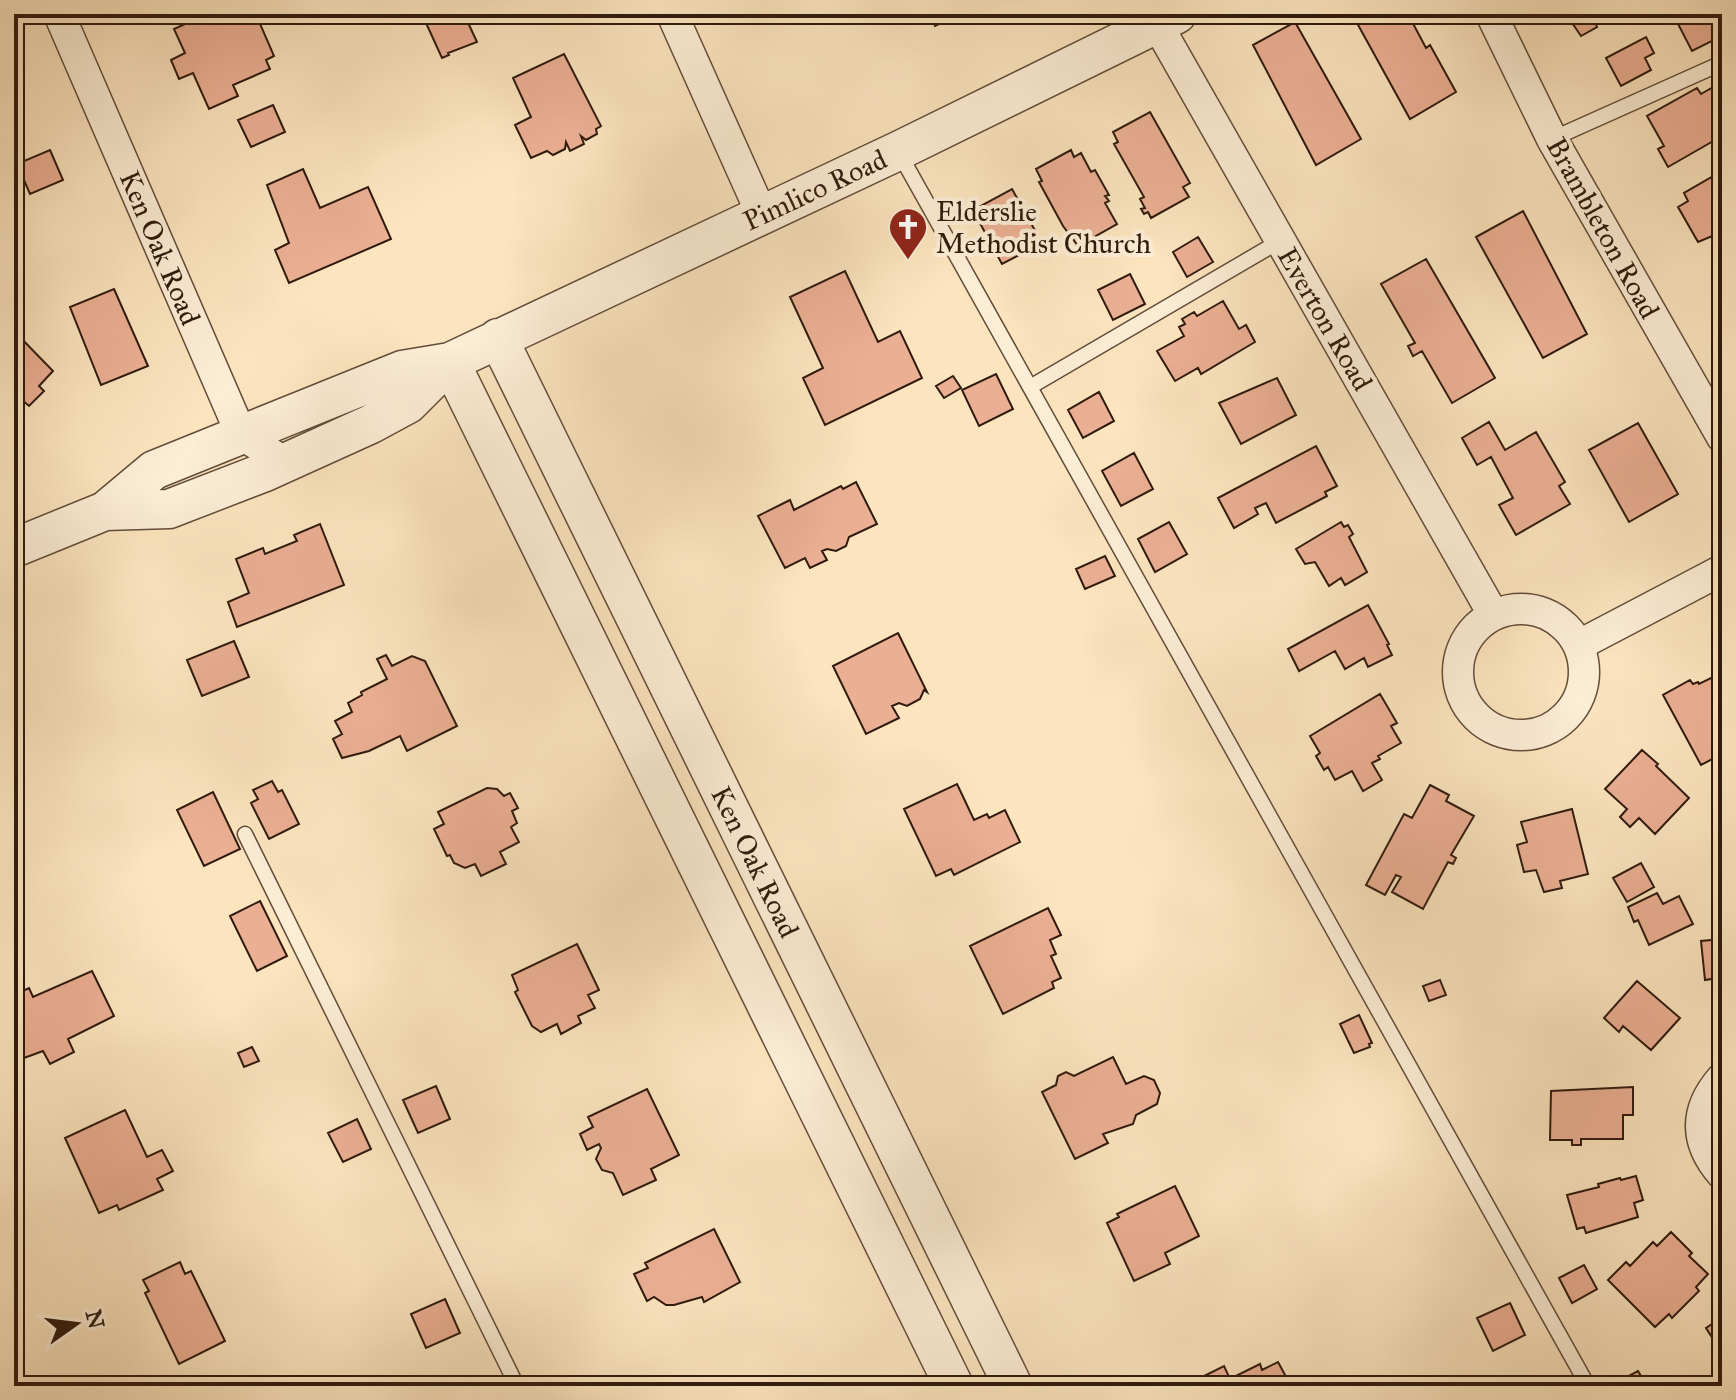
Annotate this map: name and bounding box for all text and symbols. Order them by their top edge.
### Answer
street label: Brambleton Road [1539,131,1667,325]
street label: Pimlico Road [738,142,892,238]
street label: Ken Oak Road [112,166,208,330]
place label: Elderslie Methodist Church [936,194,1151,261]
church icon: Elderslie Methodist Church [887,206,929,261]
street label: Everton Road [1270,241,1380,397]
street label: Ken Oak Road [703,781,807,943]
north arrow [36,1284,116,1364]
text: N [80,1307,110,1332]

